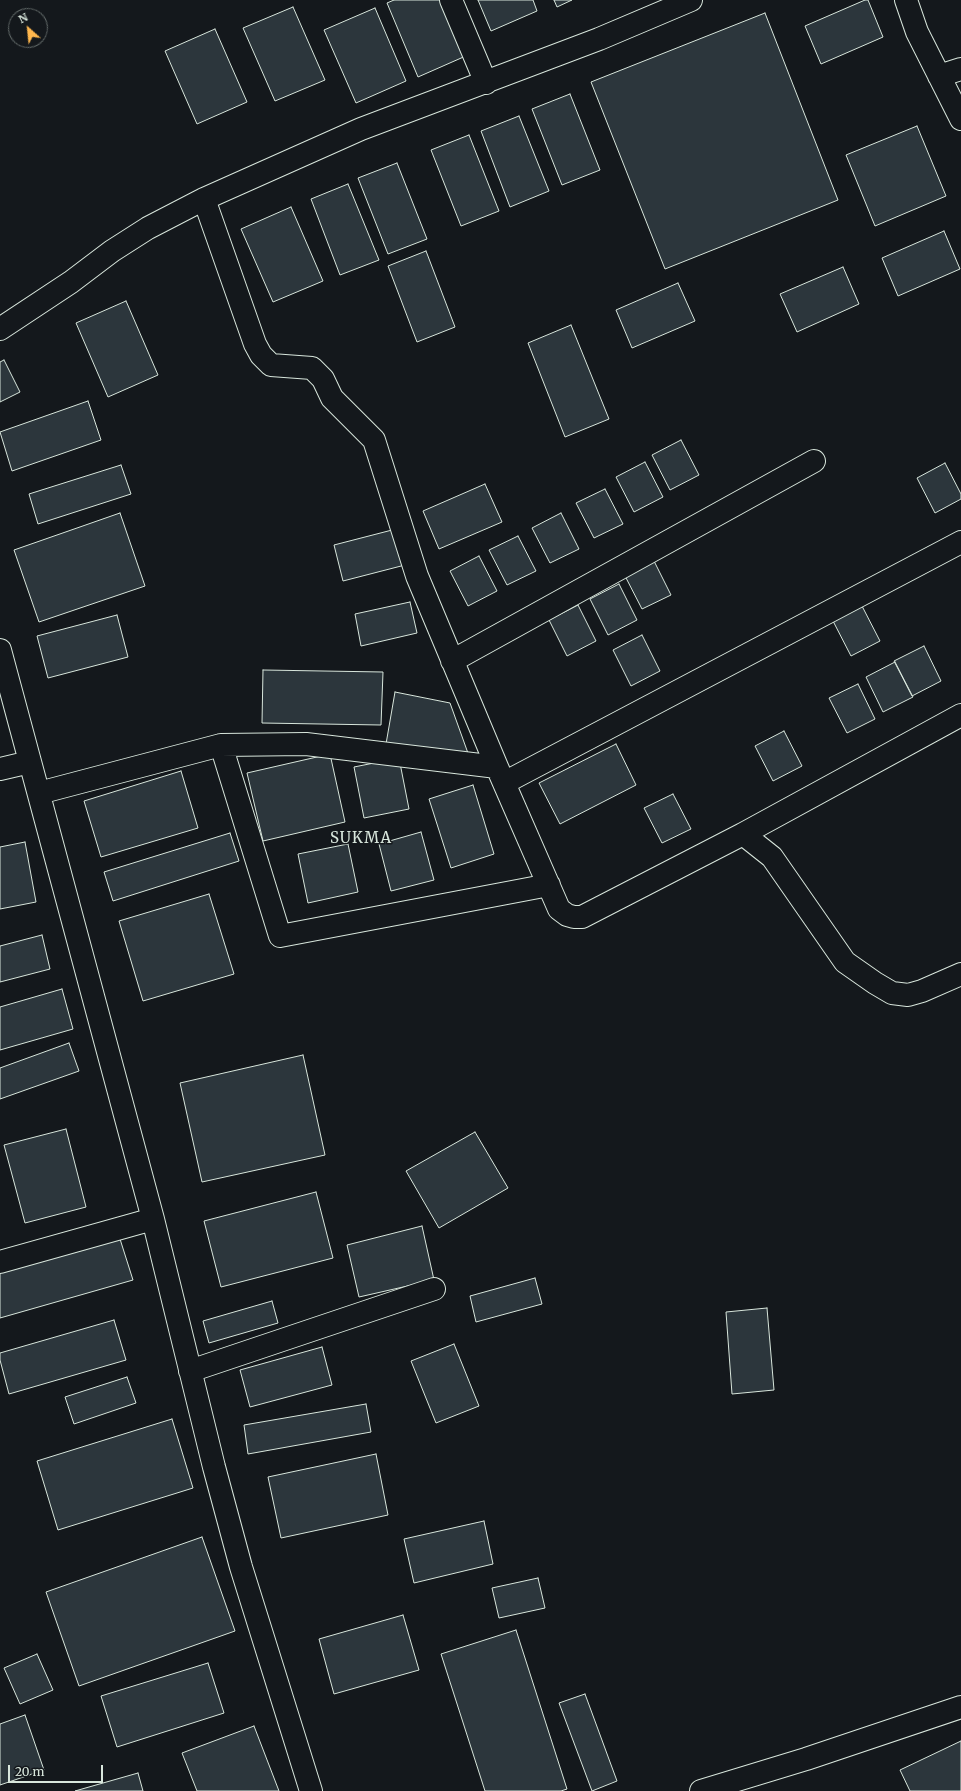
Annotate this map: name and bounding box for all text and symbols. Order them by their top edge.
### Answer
north arrow [8,8,48,48]
text: N [16,10,30,26]
district label: SUKMA [330,830,392,848]
scale bar [10,1757,105,1783]
text: 20 m [15,1764,44,1779]

